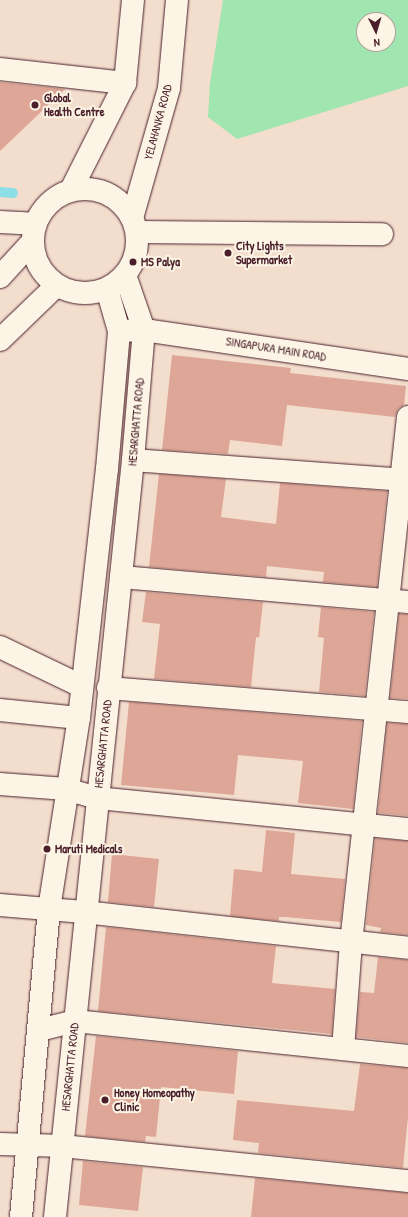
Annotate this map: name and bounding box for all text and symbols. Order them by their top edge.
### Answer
north arrow [356,12,396,52]
text: N [373,36,380,50]
street label: YELAHANKA ROAD [141,83,175,161]
place label: Global Health Centre [44,91,105,119]
marker: Global Health Centre [29,99,41,111]
place label: City Lights Supermarket [236,239,292,267]
marker: City Lights Supermarket [223,248,233,258]
place label: MS Palya [141,255,180,269]
marker: MS Palya [128,257,138,267]
street label: SINGAPURA MAIN ROAD [225,334,327,364]
street label: HESARGHATTA ROAD [125,377,147,467]
street label: HESARGHATTA ROAD [91,699,115,789]
place label: Maruti Medicals [55,842,122,856]
marker: Maruti Medicals [42,844,52,854]
street label: HESARGHATTA ROAD [58,1022,82,1112]
place label: Honey Homeopathy Clinic [114,1086,195,1114]
marker: Honey Homeopathy Clinic [99,1094,111,1106]

